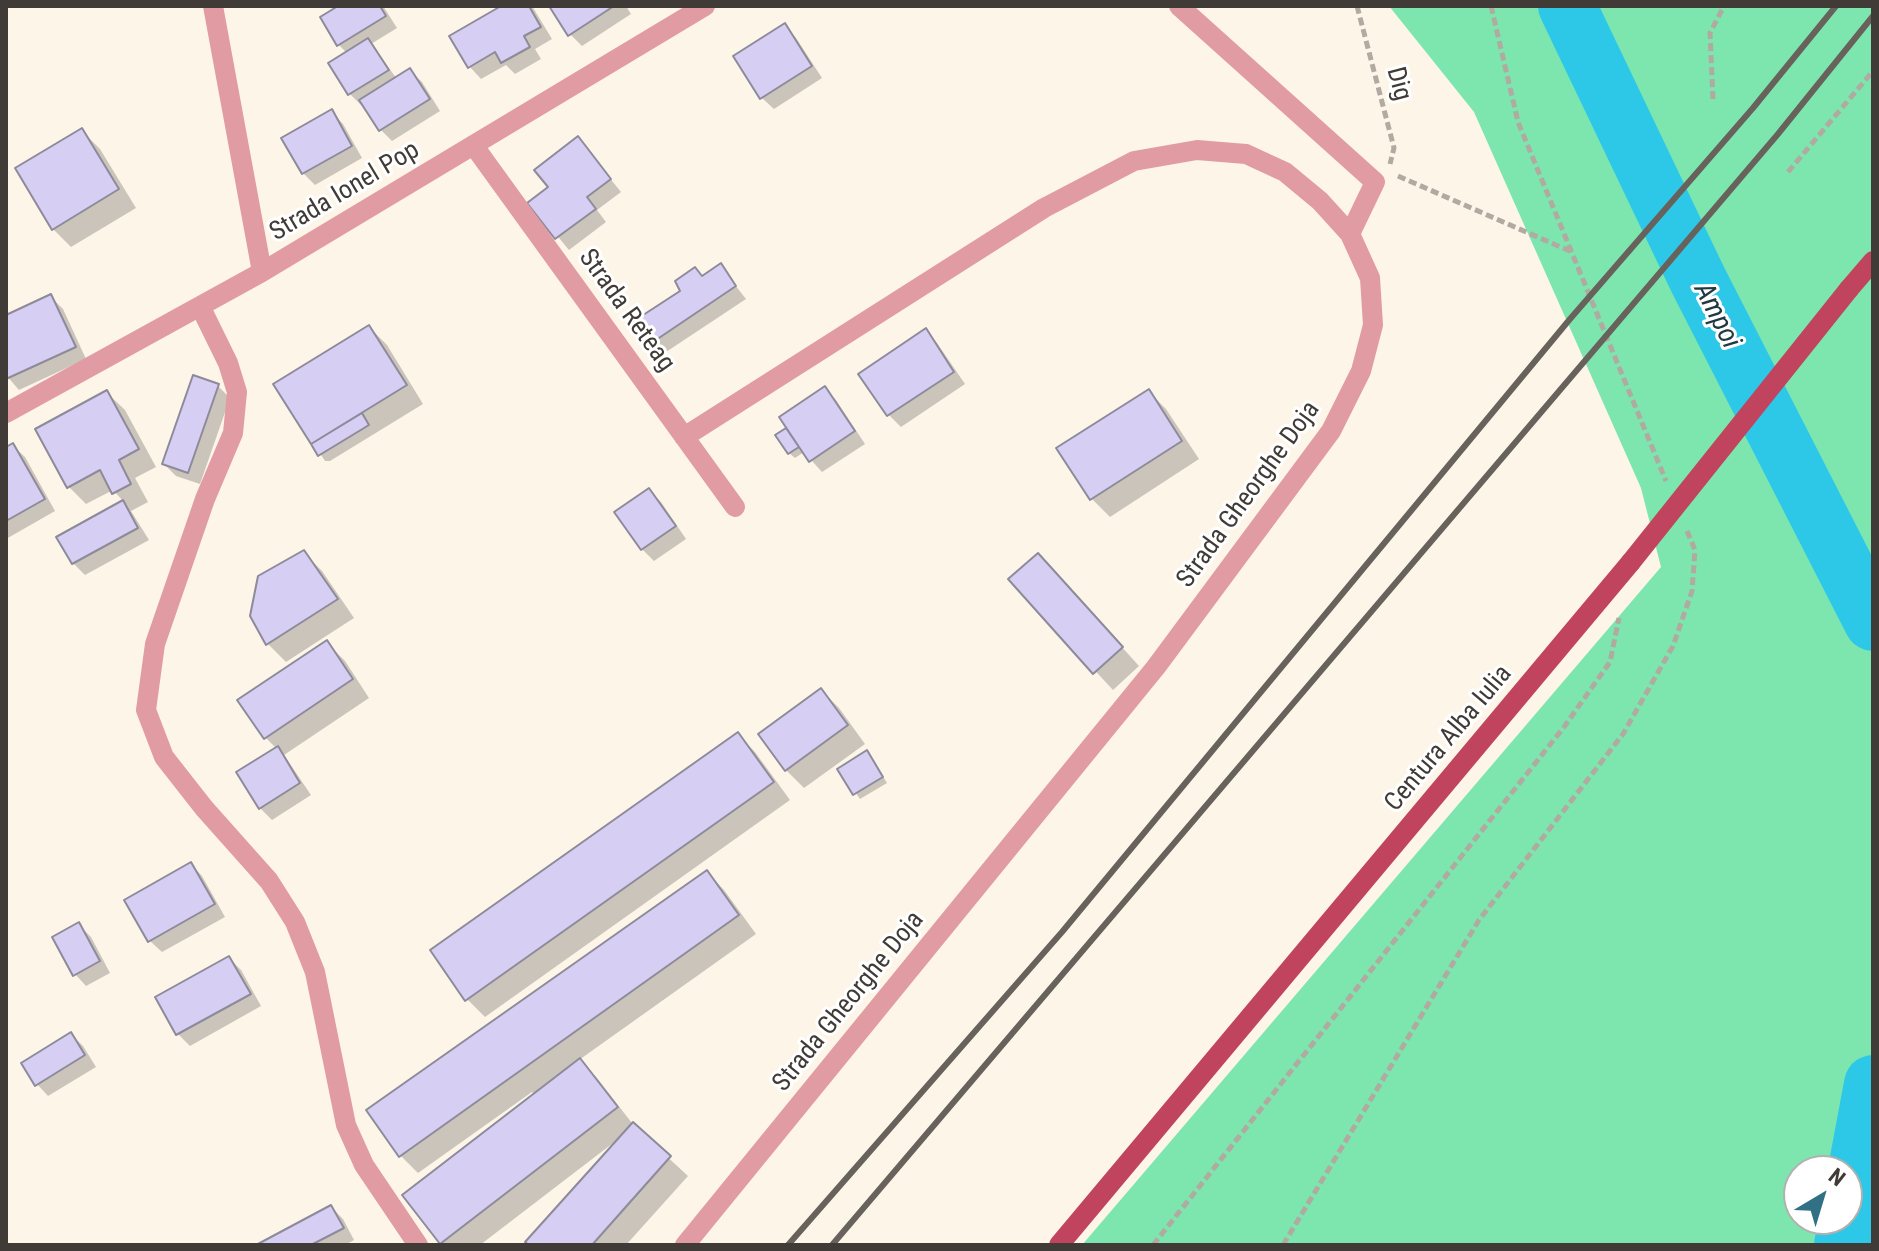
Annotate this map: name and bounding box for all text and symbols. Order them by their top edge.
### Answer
street label: Dig [1379,64,1417,104]
street label: Strada Ionel Pop [265,135,425,249]
street label: Strada Reteag [571,244,681,378]
water label: Ampoi [1685,277,1747,355]
street label: Strada Gheorghe Doja [1171,396,1327,594]
street label: Centura Alba Iulia [1379,660,1519,818]
street label: Strada Gheorghe Doja [767,906,931,1098]
north arrow [1783,1155,1863,1235]
text: N [1824,1163,1850,1191]

